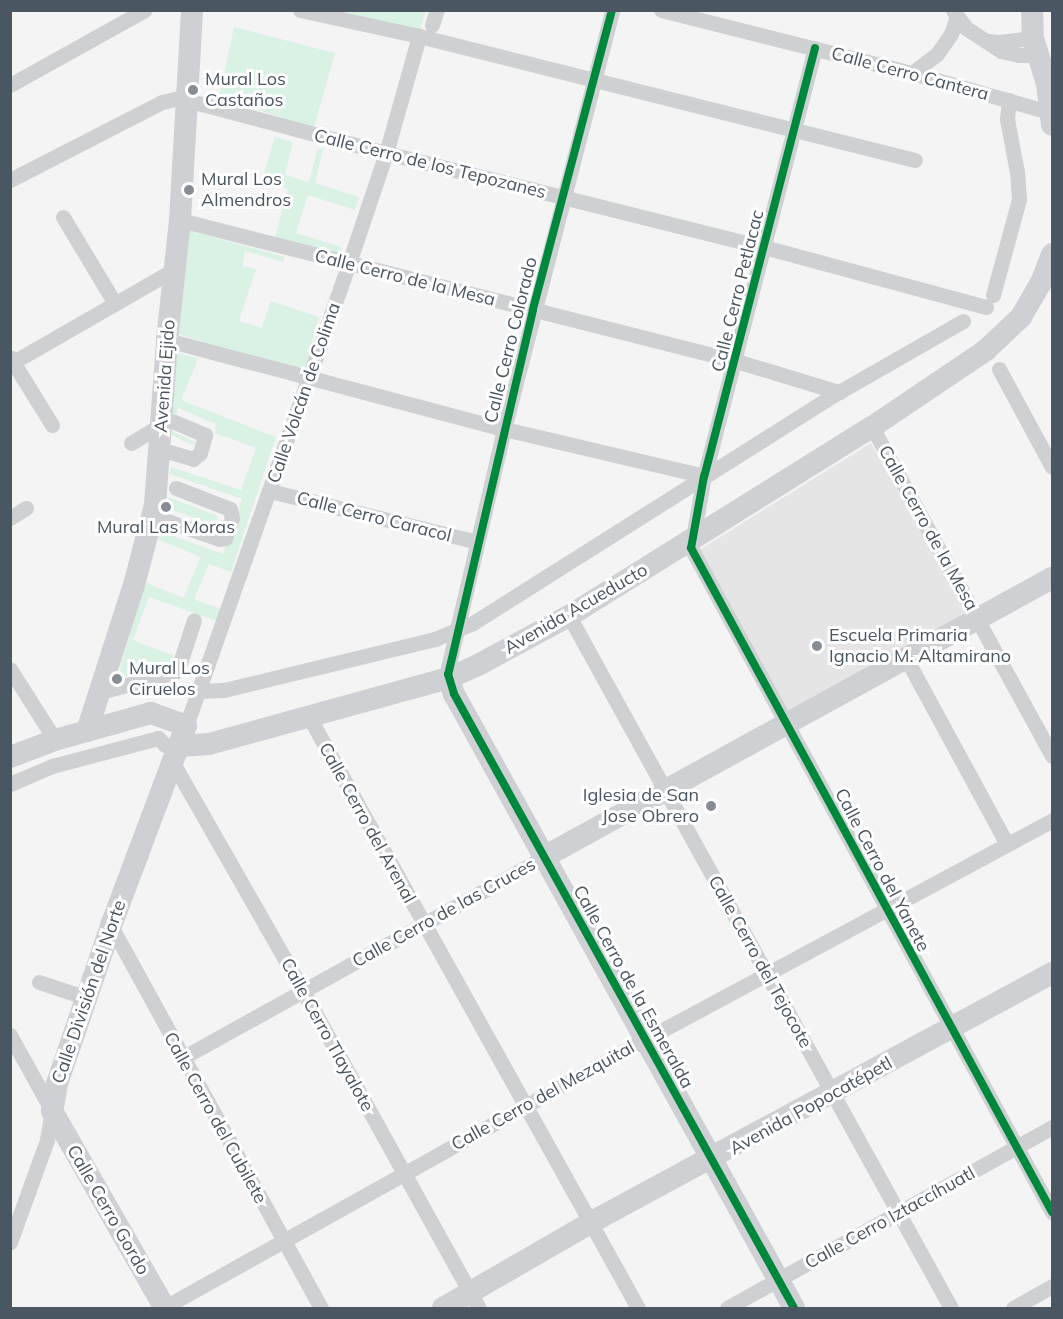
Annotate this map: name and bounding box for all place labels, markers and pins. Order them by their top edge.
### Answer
place label: Mural Los Castaños [205,69,286,112]
marker: Mural Los Castaños [186,83,200,97]
place label: Mural Los Almendros [201,169,291,212]
marker: Mural Los Almendros [182,183,196,197]
marker: Mural Las Moras [159,500,173,514]
place label: Mural Las Moras [97,516,235,538]
place label: Escuela Primaria Ignacio M. Altamirano [829,625,1011,668]
marker: Escuela Primaria Ignacio M. Altamirano [810,639,824,653]
place label: Mural Los Ciruelos [129,658,210,700]
marker: Mural Los Ciruelos [110,672,124,686]
place label: Iglesia de San Jose Obrero [583,785,699,828]
marker: Iglesia de San Jose Obrero [704,799,718,813]

